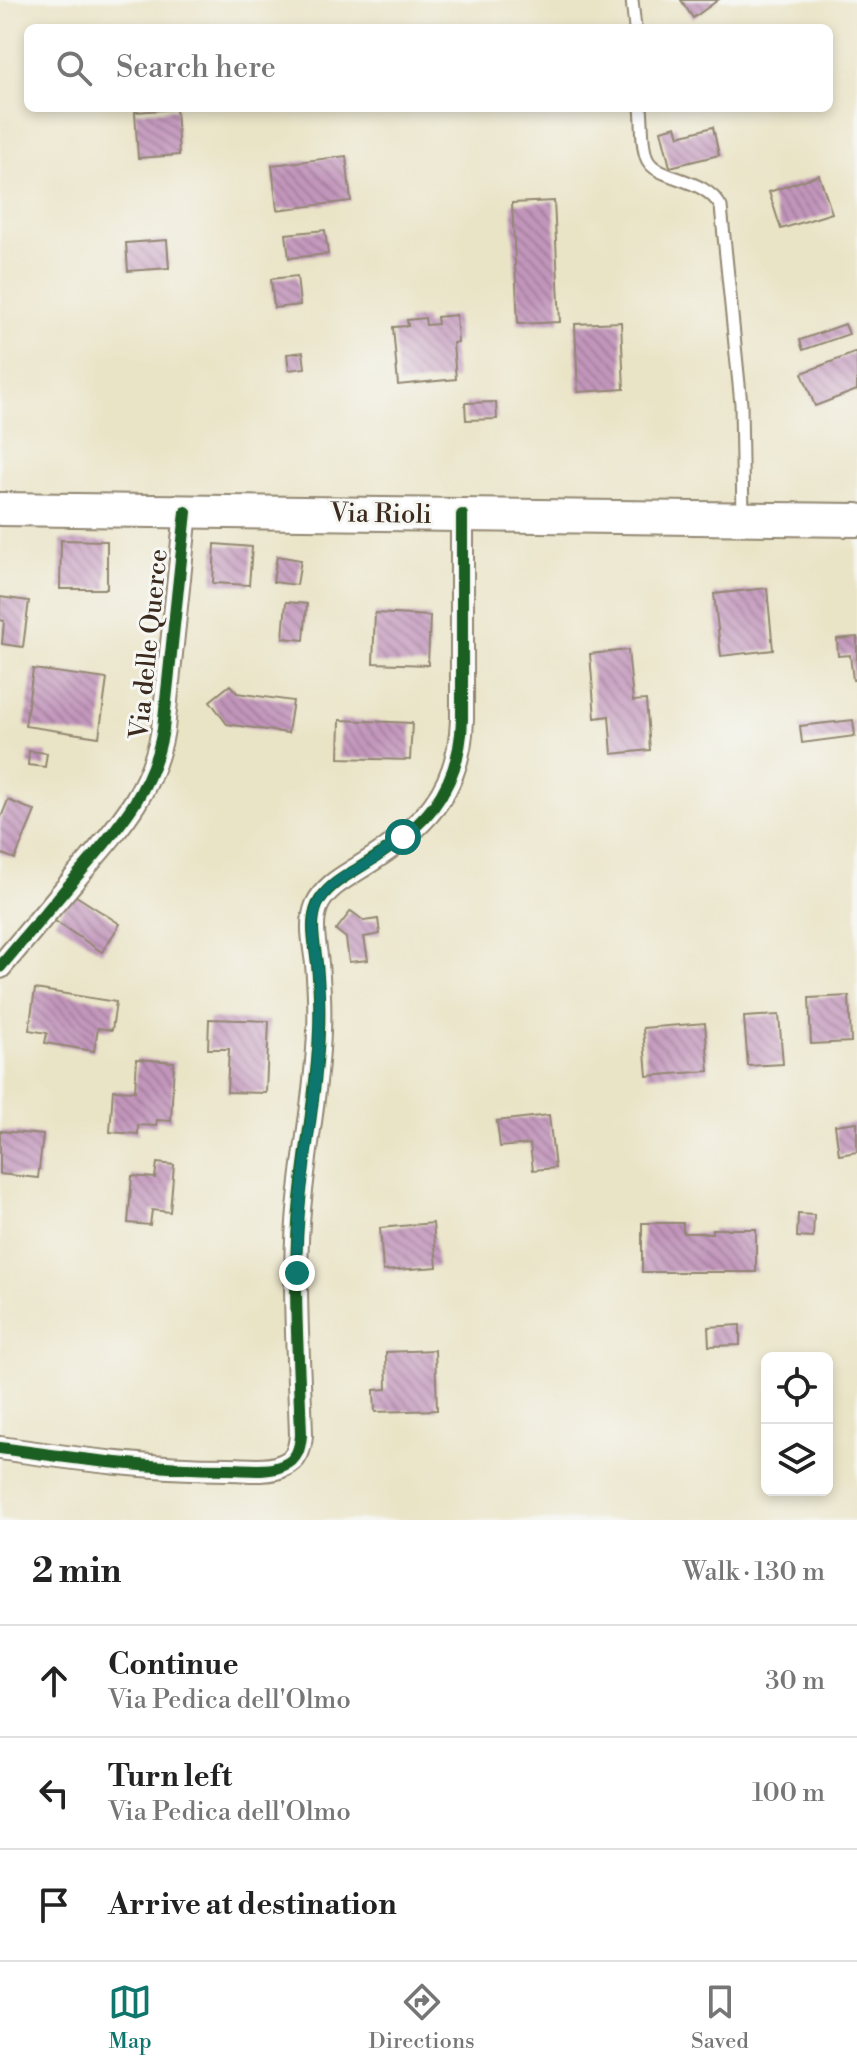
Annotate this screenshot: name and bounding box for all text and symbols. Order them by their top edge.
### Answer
search box [24,24,833,112]
icon: search [52,46,96,90]
text: Search here [116,49,276,87]
street label: Via Rioli [329,497,432,531]
street label: Via delle Querce [123,547,175,742]
route start [385,819,421,855]
route end [279,1255,315,1291]
map controls [761,1352,833,1496]
button: locate [761,1352,833,1424]
button: layers [761,1424,833,1496]
text: 2 min [32,1551,121,1593]
text: Walk · 130 m [683,1556,825,1588]
text: Continue [108,1646,239,1684]
icon: ahead [32,1659,76,1703]
text: 30 m [765,1665,825,1697]
text: Via Pedica dell'Olmo [108,1684,351,1716]
text: Turn left [108,1758,232,1796]
icon: left [32,1771,76,1815]
text: 100 m [752,1777,825,1809]
text: Via Pedica dell'Olmo [108,1796,351,1828]
icon: arrive [32,1883,76,1927]
text: Arrive at destination [108,1886,397,1924]
tab: Map [108,1980,152,2055]
tab: Directions [369,1980,475,2055]
tab: Saved [691,1980,749,2055]

